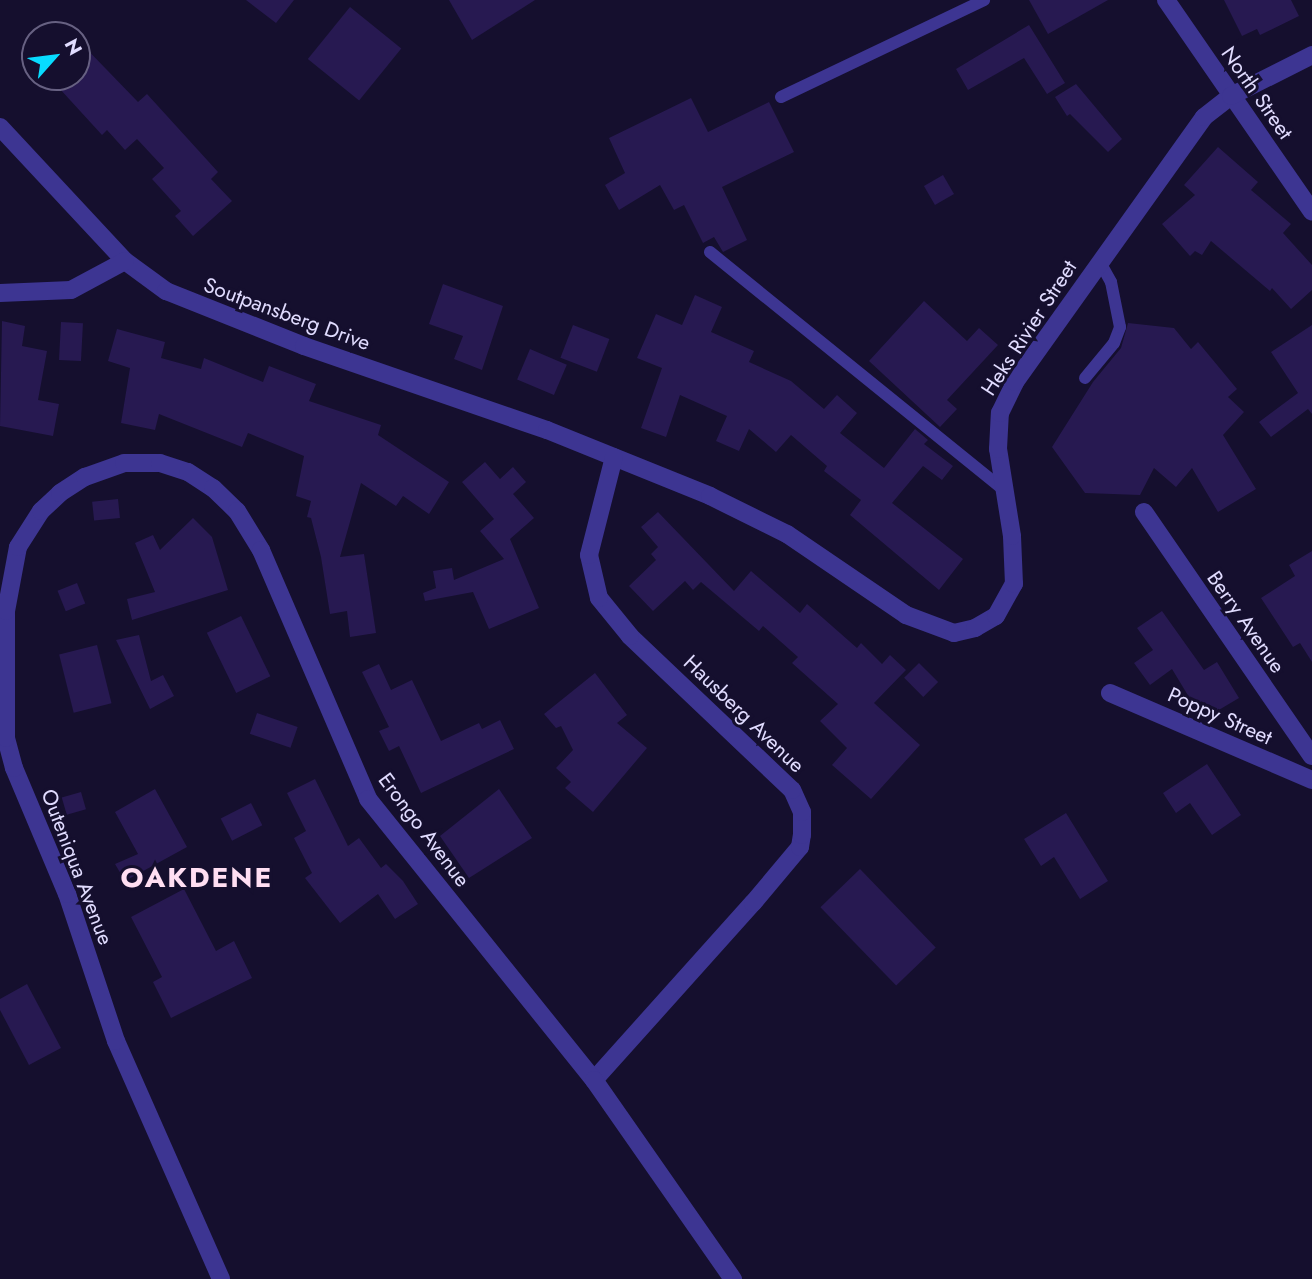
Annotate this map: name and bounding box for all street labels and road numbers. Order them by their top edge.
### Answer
street label: North Street [1216,42,1298,144]
street label: Heks Rivier Street [976,256,1082,400]
street label: Soutpansberg Drive [200,272,374,356]
street label: Berry Avenue [1202,566,1290,678]
street label: Hausberg Avenue [678,650,810,778]
street label: Poppy Street [1164,682,1276,750]
street label: Erongo Avenue [373,768,475,892]
street label: Outeniqua Avenue [36,786,118,948]

